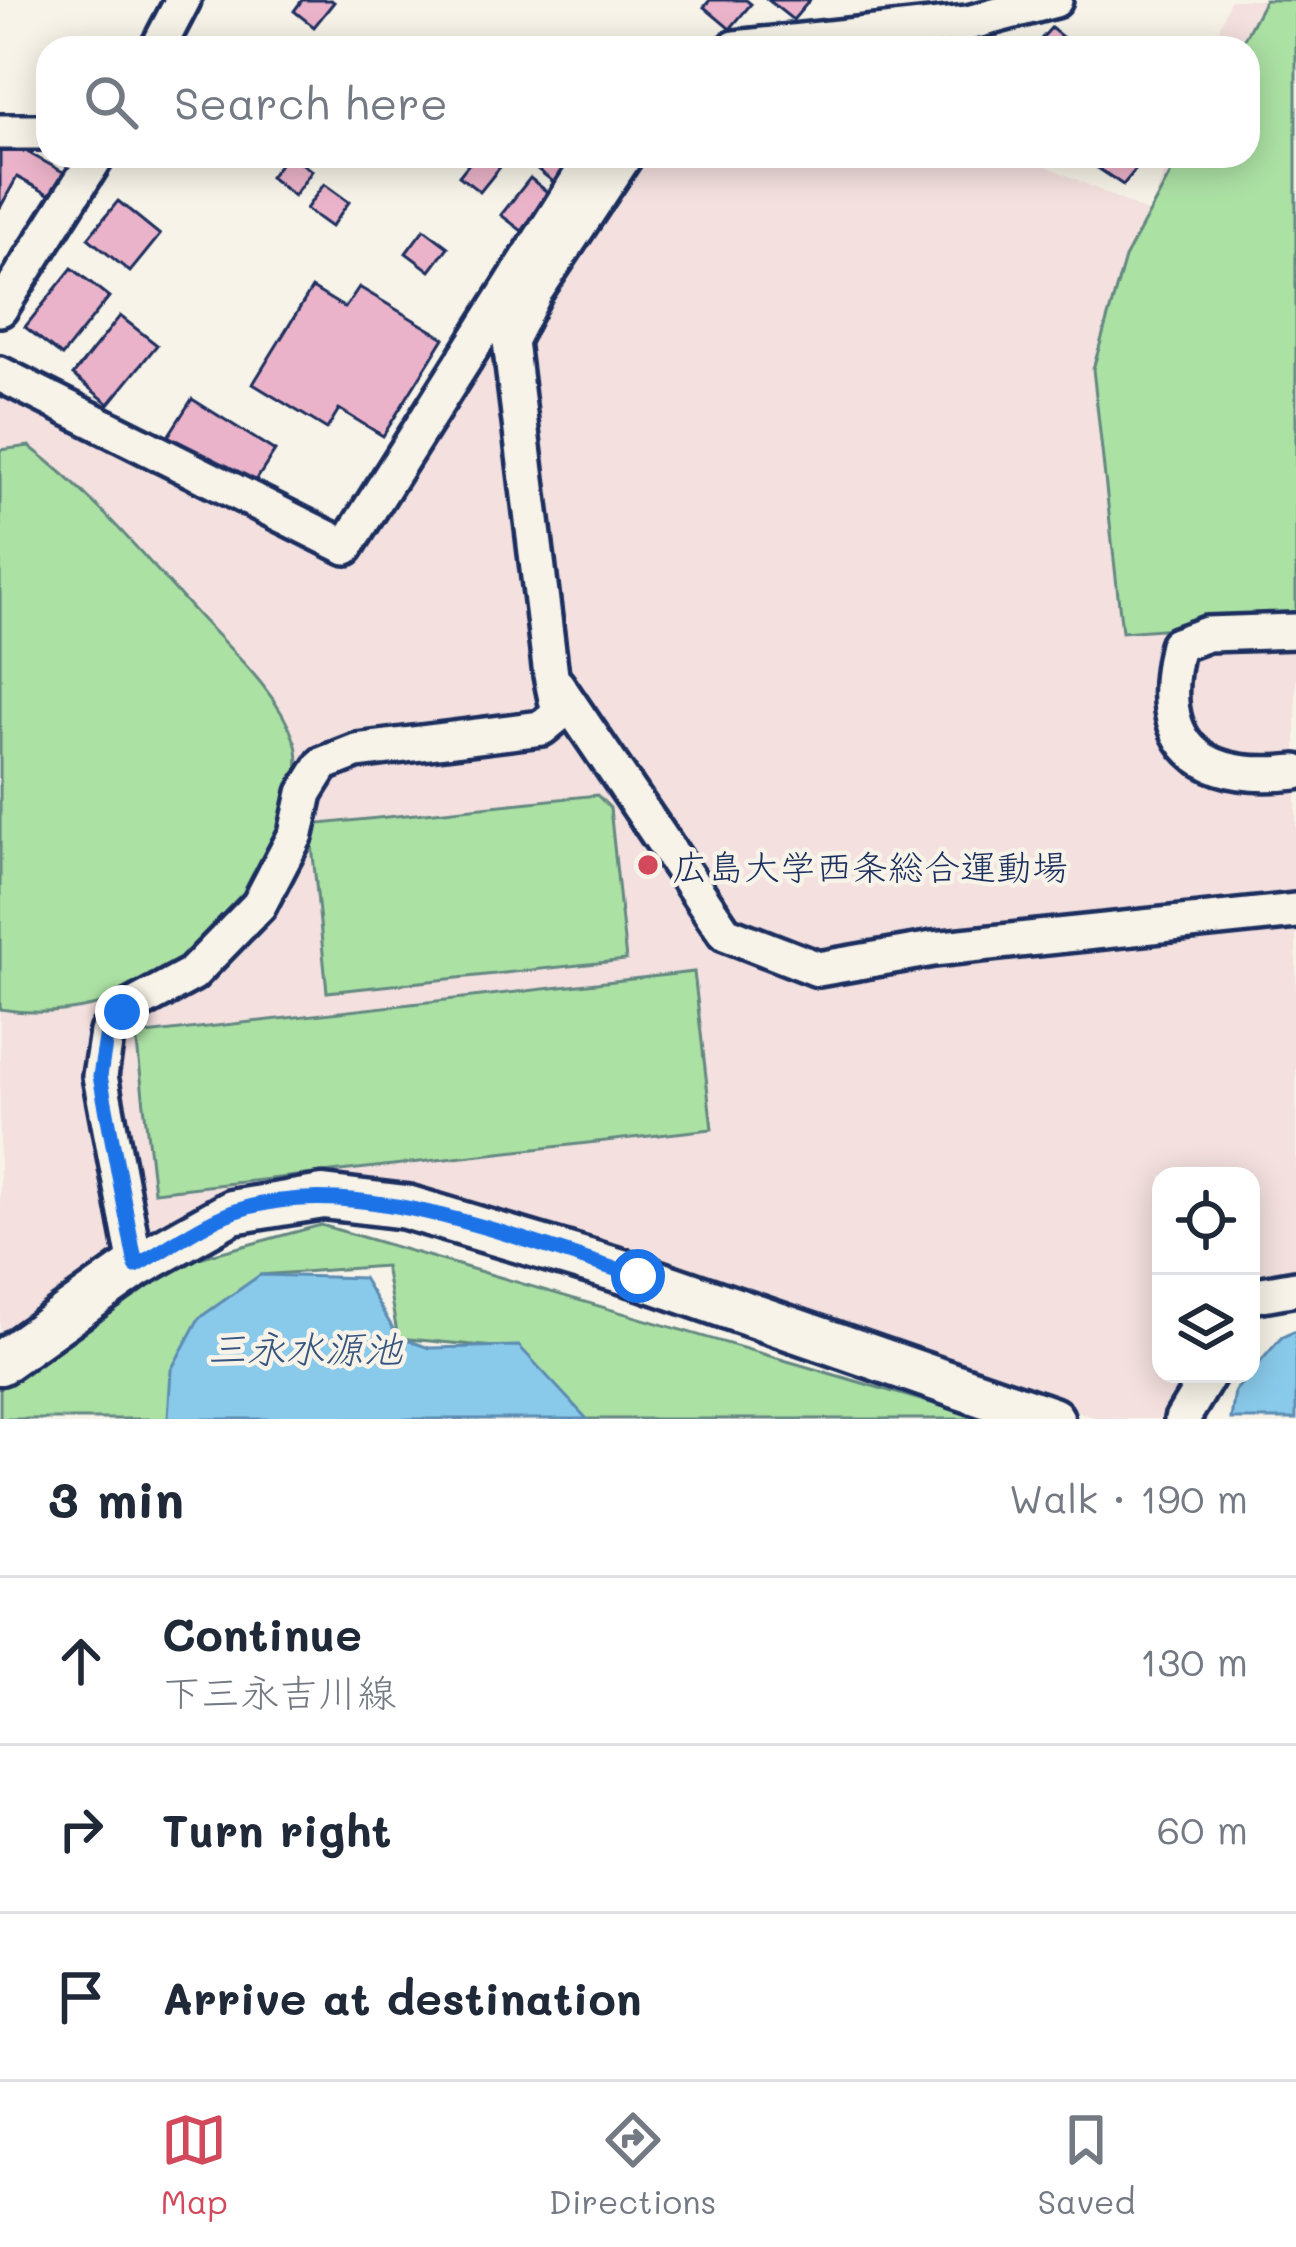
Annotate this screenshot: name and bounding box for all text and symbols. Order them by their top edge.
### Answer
search box [36,36,1260,168]
icon: search [78,69,144,135]
text: Search here [174,73,448,131]
place label: 広島大学西条総合運動場 [672,842,1068,889]
marker: 広島大学西条総合運動場 [635,852,661,878]
route end [95,985,149,1039]
map controls [1152,1167,1260,1383]
button: locate [1152,1167,1260,1275]
route start [611,1249,665,1303]
button: layers [1152,1275,1260,1383]
water label: 三永水源池 [207,1322,403,1373]
text: 3 min [48,1464,184,1531]
text: Walk · 190 m [1009,1472,1248,1523]
text: Continue [162,1604,362,1662]
icon: ahead [48,1628,114,1694]
text: 130 m [1140,1635,1248,1686]
text: 下三永吉川線 [162,1666,396,1717]
icon: right [48,1796,114,1862]
text: Turn right [162,1800,391,1858]
text: 60 m [1157,1803,1248,1854]
icon: arrive [48,1964,114,2030]
text: Arrive at destination [162,1968,642,2026]
tab: Map [161,2107,228,2222]
tab: Directions [549,2107,716,2222]
tab: Saved [1038,2107,1135,2222]

